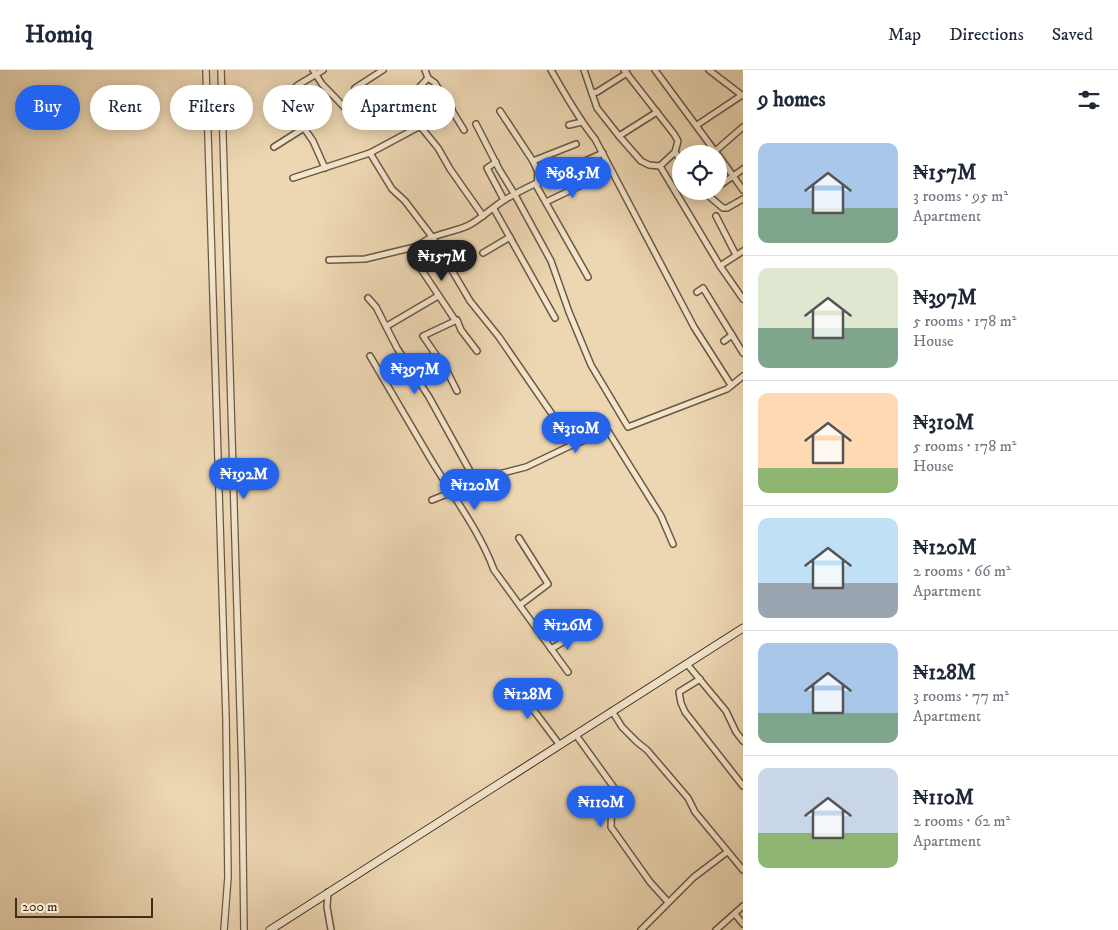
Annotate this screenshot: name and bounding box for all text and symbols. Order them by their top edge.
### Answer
text: Homiq [25,20,93,50]
text: Map [888,24,921,46]
text: Directions [949,24,1024,46]
text: Saved [1052,24,1093,46]
chip: Buy [15,85,80,130]
chip: Rent [90,85,160,130]
chip: Filters [170,85,253,130]
chip: New [263,85,332,130]
chip: Apartment [342,85,455,130]
icon: filters [1075,86,1103,114]
text: 9 homes [758,87,826,113]
map controls [672,145,727,200]
button: locate [672,145,727,200]
pin: ₦98.5M [532,156,614,199]
text: ₦157M [913,160,976,186]
text: ₦98.5M [546,163,600,183]
icon: home [798,163,858,223]
text: 3 rooms · 95 m² [913,186,1008,206]
text: Apartment [913,206,981,226]
pin: ₦157M [407,240,477,282]
text: ₦157M [418,246,466,266]
text: ₦397M [913,285,977,311]
icon: home [798,288,858,348]
text: 5 rooms · 178 m² [913,311,1016,331]
text: House [913,331,954,351]
pin: ₦397M [380,352,450,395]
text: ₦397M [391,359,439,379]
text: ₦310M [913,410,974,436]
pin: ₦310M [541,412,611,454]
icon: home [798,413,858,473]
text: ₦310M [553,418,599,438]
text: 5 rooms · 178 m² [913,436,1016,456]
text: House [913,456,954,476]
pin: ₦192M [209,458,279,500]
text: ₦192M [220,464,268,484]
pin: ₦120M [440,468,510,511]
text: ₦120M [451,475,499,495]
text: ₦120M [913,535,977,561]
icon: home [798,538,858,598]
text: 2 rooms · 66 m² [913,561,1011,581]
text: Apartment [913,581,981,601]
pin: ₦126M [533,608,603,651]
text: ₦126M [544,615,592,635]
text: ₦128M [913,660,976,686]
icon: home [798,663,858,723]
pin: ₦128M [493,678,563,720]
text: ₦128M [504,684,552,704]
text: 3 rooms · 77 m² [913,686,1009,706]
text: Apartment [913,706,981,726]
text: ₦110M [913,785,974,811]
pin: ₦110M [566,786,636,828]
icon: home [798,788,858,848]
text: ₦110M [578,792,624,812]
text: 2 rooms · 62 m² [913,811,1010,831]
text: Apartment [913,831,981,851]
scale bar [15,895,152,918]
text: 200 m [22,898,57,916]

